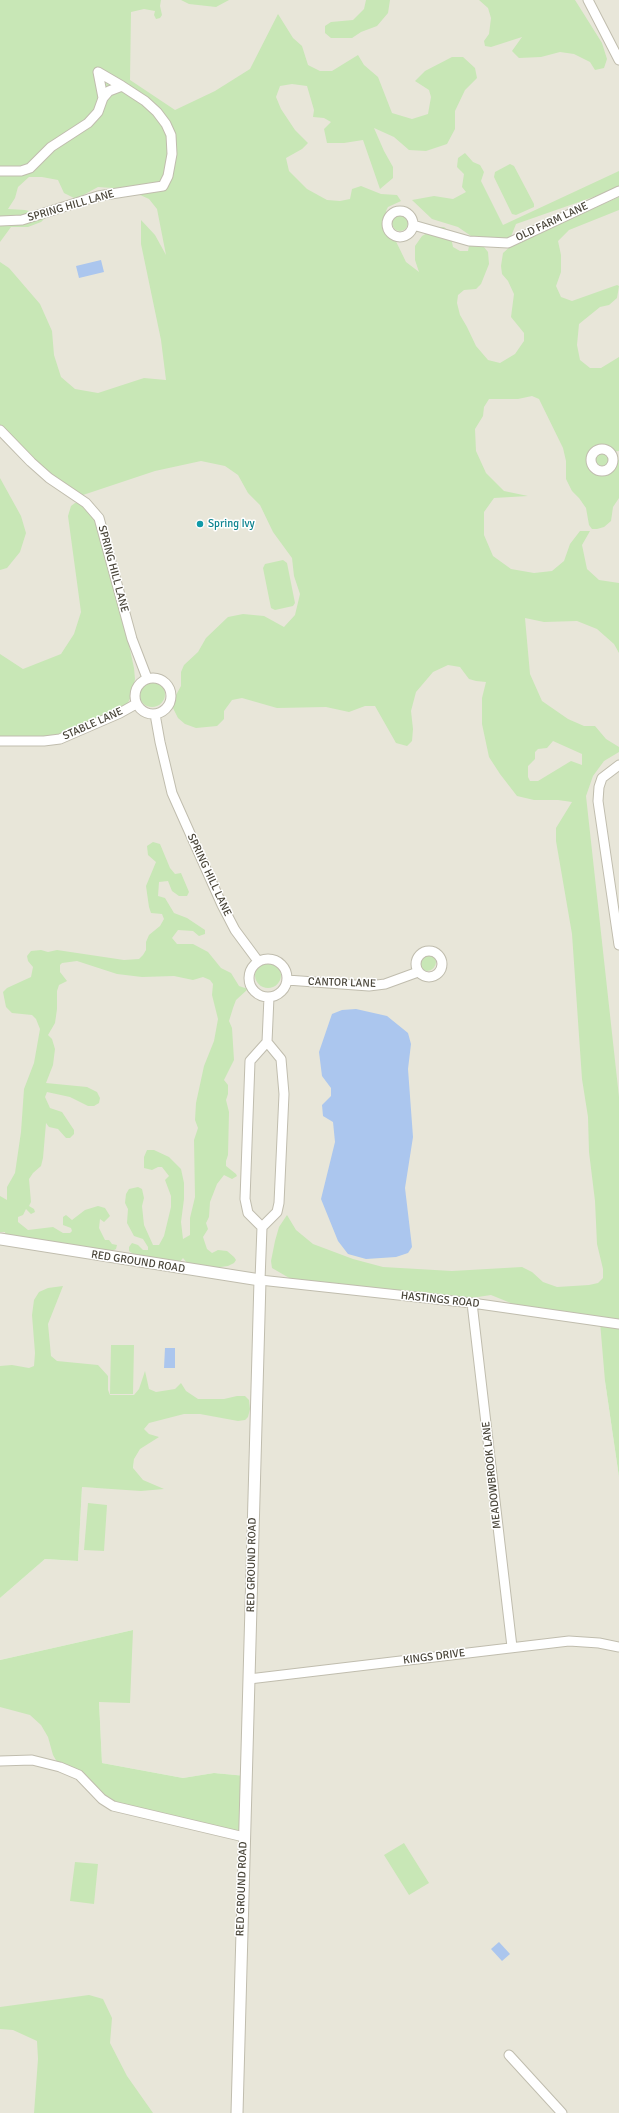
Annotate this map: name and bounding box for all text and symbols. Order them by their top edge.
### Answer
street label: SPRING HILL LANE [26,187,116,225]
street label: OLD FARM LANE [514,200,590,244]
place label: Spring Ivy [208,517,255,531]
marker: Spring Ivy [195,519,205,529]
street label: SPRING HILL LANE [95,524,131,614]
street label: STABLE LANE [61,705,125,743]
street label: SPRING HILL LANE [184,832,234,918]
street label: CANTOR LANE [308,975,376,991]
street label: RED GROUND ROAD [90,1248,186,1276]
street label: HASTINGS ROAD [400,1289,480,1311]
street label: MEADOWBROOK LANE [480,1421,504,1529]
street label: RED GROUND ROAD [245,1517,259,1613]
street label: KINGS DRIVE [402,1647,466,1667]
street label: RED GROUND ROAD [234,1841,250,1937]

